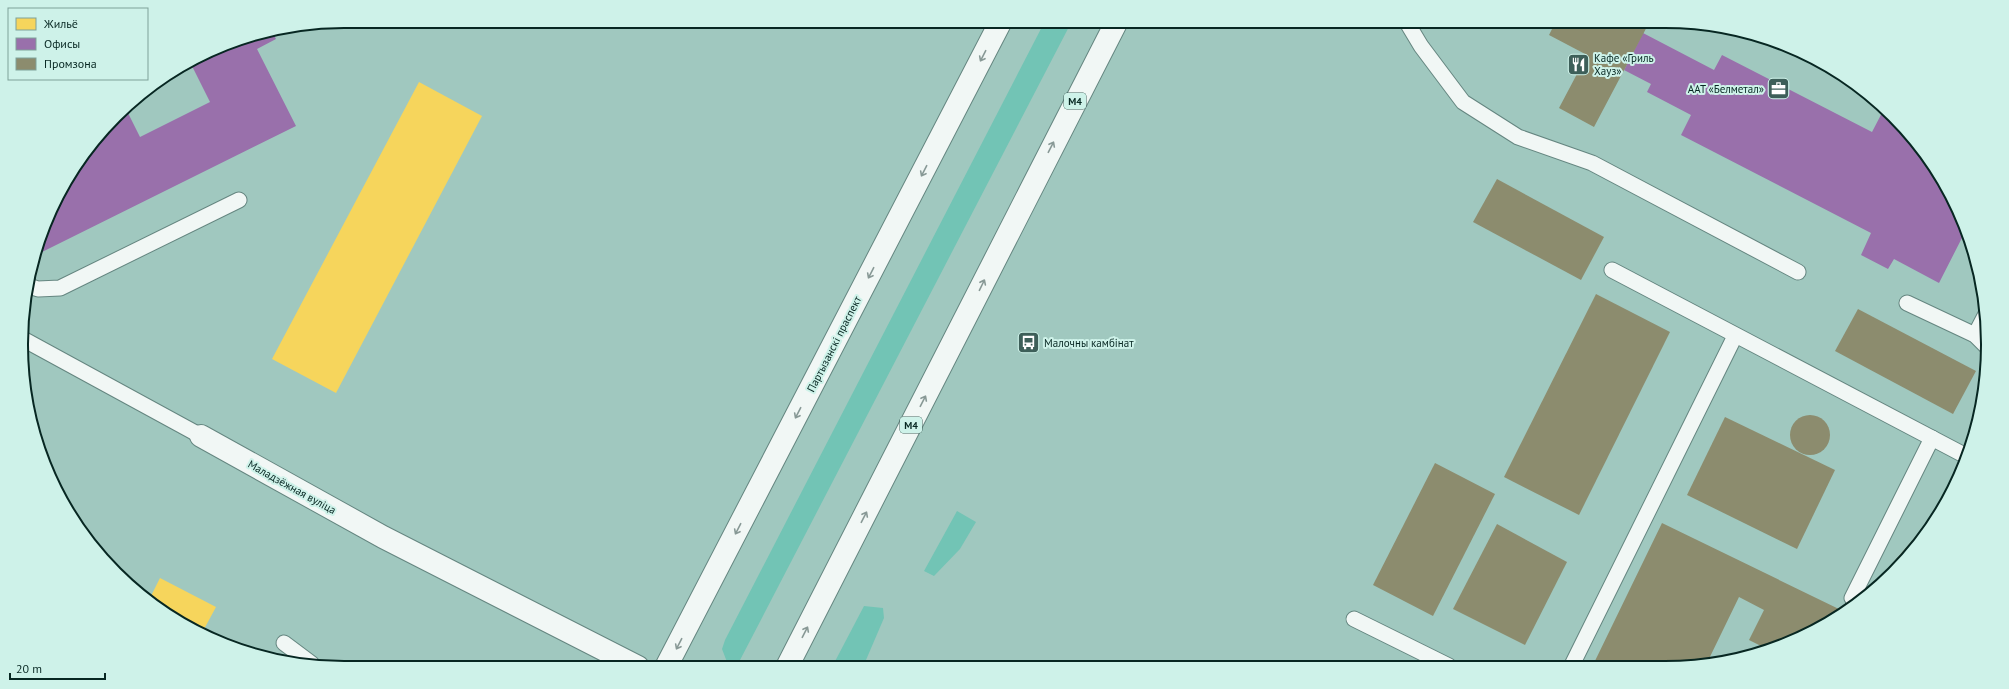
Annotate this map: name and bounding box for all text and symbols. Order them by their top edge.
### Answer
legend [8,8,148,80]
text: Жильё [43,16,78,31]
text: Офисы [44,36,80,51]
one-way arrow [979,49,987,61]
restaurant icon: Кафе «Гриль Хауз» [1566,51,1592,77]
place label: Кафе «Гриль Хауз» [1594,51,1654,78]
text: Промзона [44,56,97,71]
office icon: ААТ «Белметал» [1766,76,1792,102]
place label: ААТ «Белметал» [1688,82,1764,96]
road number: М4 [1064,93,1086,109]
one-way arrow [1048,141,1055,153]
one-way arrow [919,165,927,177]
one-way arrow [867,267,874,279]
one-way arrow [979,279,986,291]
street label: Партызанскі праспект [804,293,865,394]
bus stop icon: Малочны камбінат [1015,330,1041,356]
place label: Малочны камбінат [1044,336,1134,350]
one-way arrow [920,395,927,407]
one-way arrow [794,407,801,419]
road number: М4 [900,417,922,433]
street label: Маладзёжная вуліца [245,457,339,517]
one-way arrow [861,511,868,523]
one-way arrow [734,522,742,534]
one-way arrow [801,627,809,639]
one-way arrow [674,638,682,650]
scale bar [10,655,105,681]
text: 20 m [16,661,42,676]

